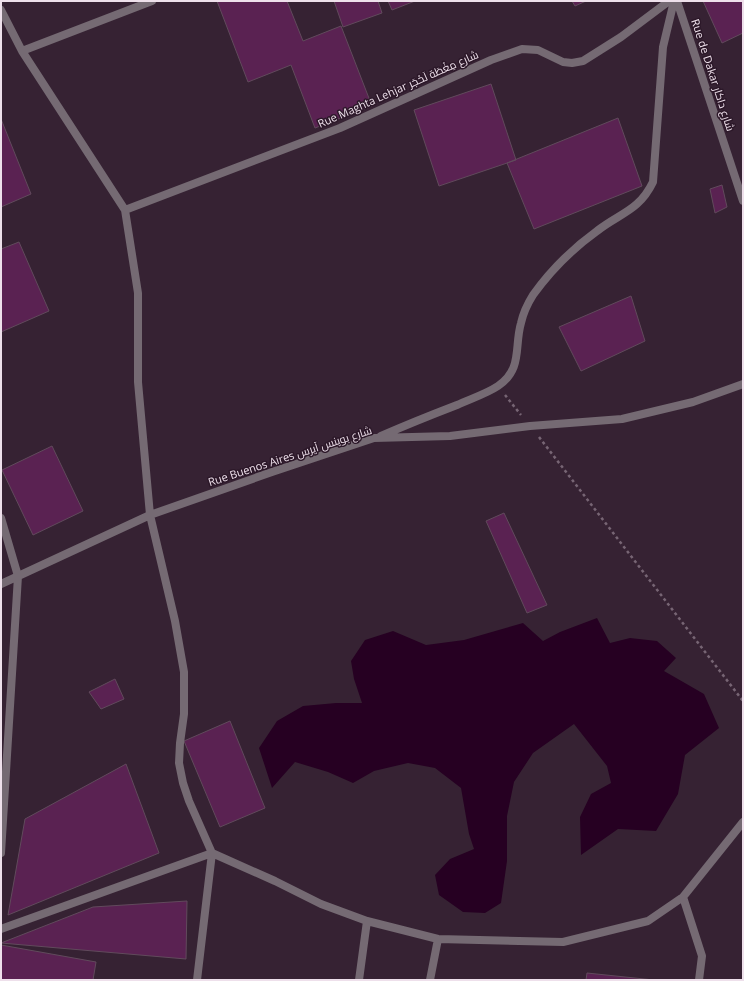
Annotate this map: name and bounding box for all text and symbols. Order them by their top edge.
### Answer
street label: Rue de Dakar شارع داكار [687,17,739,133]
street label: Rue Maghta Lehjar شارع مِغْطَة لَحْجَر [315,46,481,132]
street label: Rue Buenos Aires شارع بوينس آيرس [206,422,374,490]

